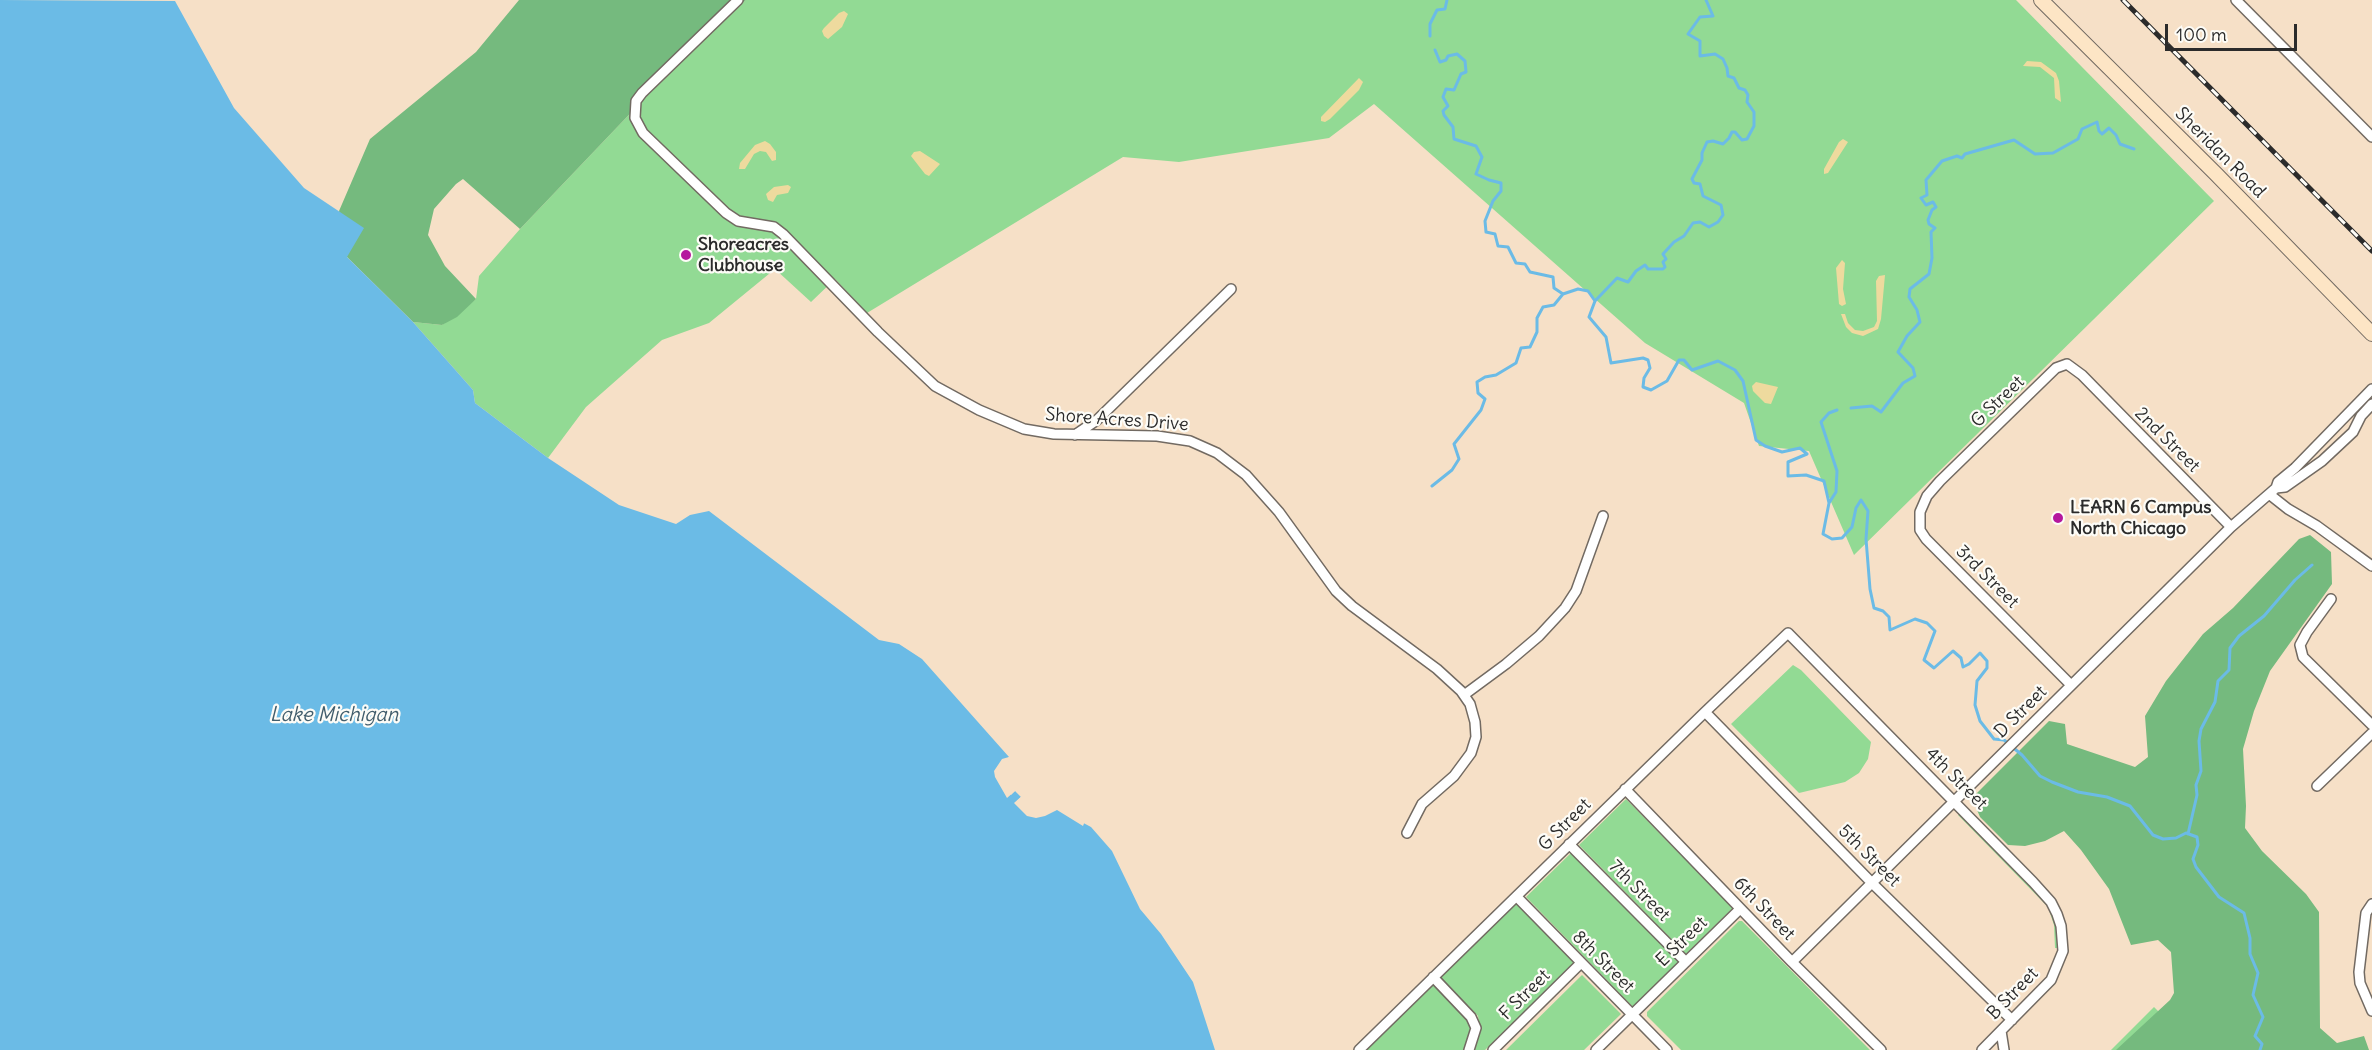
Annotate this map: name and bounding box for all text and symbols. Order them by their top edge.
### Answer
scale bar [2168,12,2300,50]
text: 100 m [2176,23,2227,46]
street label: Sheridan Road [2170,103,2270,203]
place label: Shoreacres Clubhouse [698,234,789,276]
marker: Shoreacres Clubhouse [679,248,693,262]
street label: G Street [1967,372,2029,432]
street label: 2nd Street [2130,403,2204,477]
street label: Shore Acres Drive [1045,404,1189,436]
place label: LEARN 6 Campus North Chicago [2070,497,2211,540]
marker: LEARN 6 Campus North Chicago [2051,511,2065,525]
street label: 3rd Street [1951,541,2023,613]
street label: D Street [1990,681,2052,743]
water label: Lake Michigan [270,703,398,727]
street label: 4th Street [1920,743,1992,815]
street label: G Street [1534,794,1596,856]
street label: 5th Street [1833,820,1905,892]
street label: 7th Street [1604,856,1674,926]
street label: 6th Street [1729,873,1799,945]
street label: E Street [1652,912,1712,972]
street label: 8th Street [1567,926,1639,998]
street label: B Street [1983,963,2043,1025]
street label: F Street [1495,965,1555,1025]

